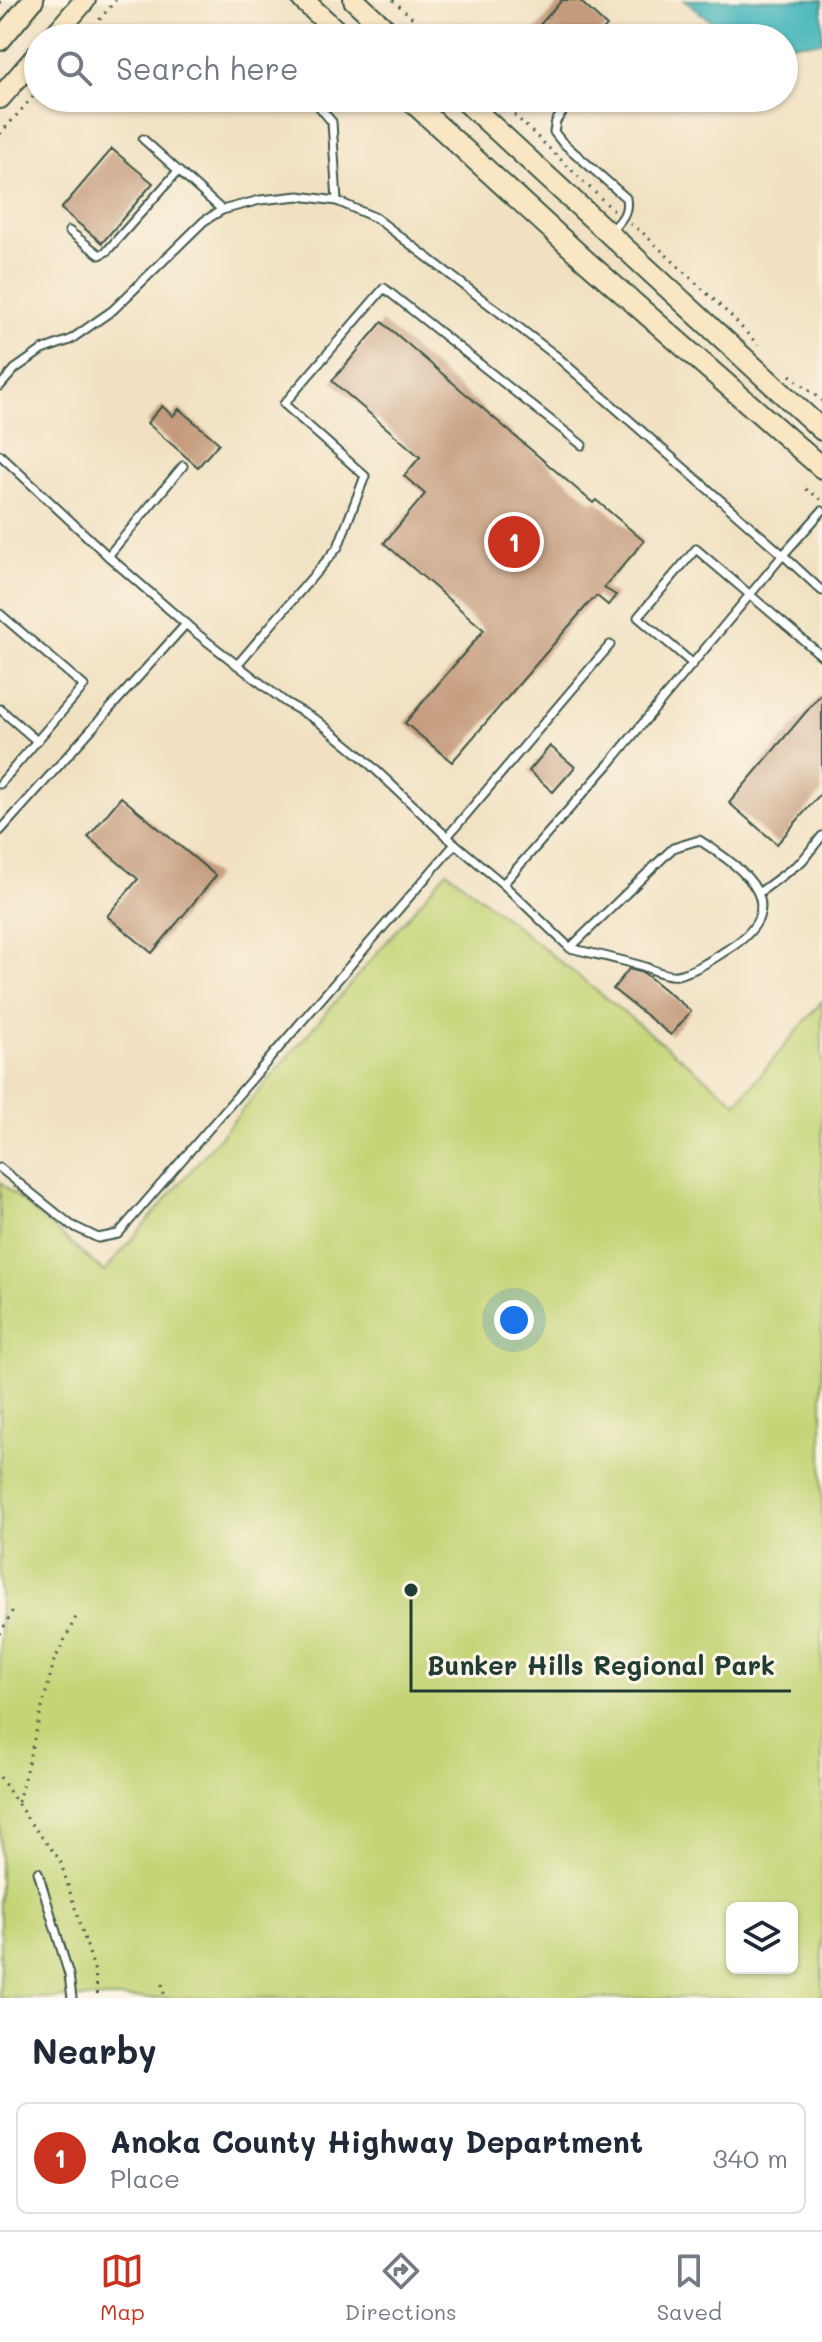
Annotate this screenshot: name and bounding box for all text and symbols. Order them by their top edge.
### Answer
search box [24,24,798,112]
icon: search [52,46,96,90]
text: Search here [116,48,299,88]
pin: 1 [488,512,540,572]
your location [494,1300,534,1340]
callout: Bunker Hills Regional Park [411,1641,791,1691]
text: Bunker Hills Regional Park [427,1648,775,1682]
map controls [726,1902,798,1974]
button: layers [726,1902,798,1974]
text: Nearby [32,2028,157,2073]
text: Anoka County Highway Department [110,2121,643,2161]
text: 1 [54,2141,66,2175]
text: 340 m [712,2141,788,2175]
text: Place [110,2161,180,2195]
tab: Map [100,2249,145,2326]
tab: Directions [345,2249,457,2326]
tab: Saved [657,2249,722,2326]

